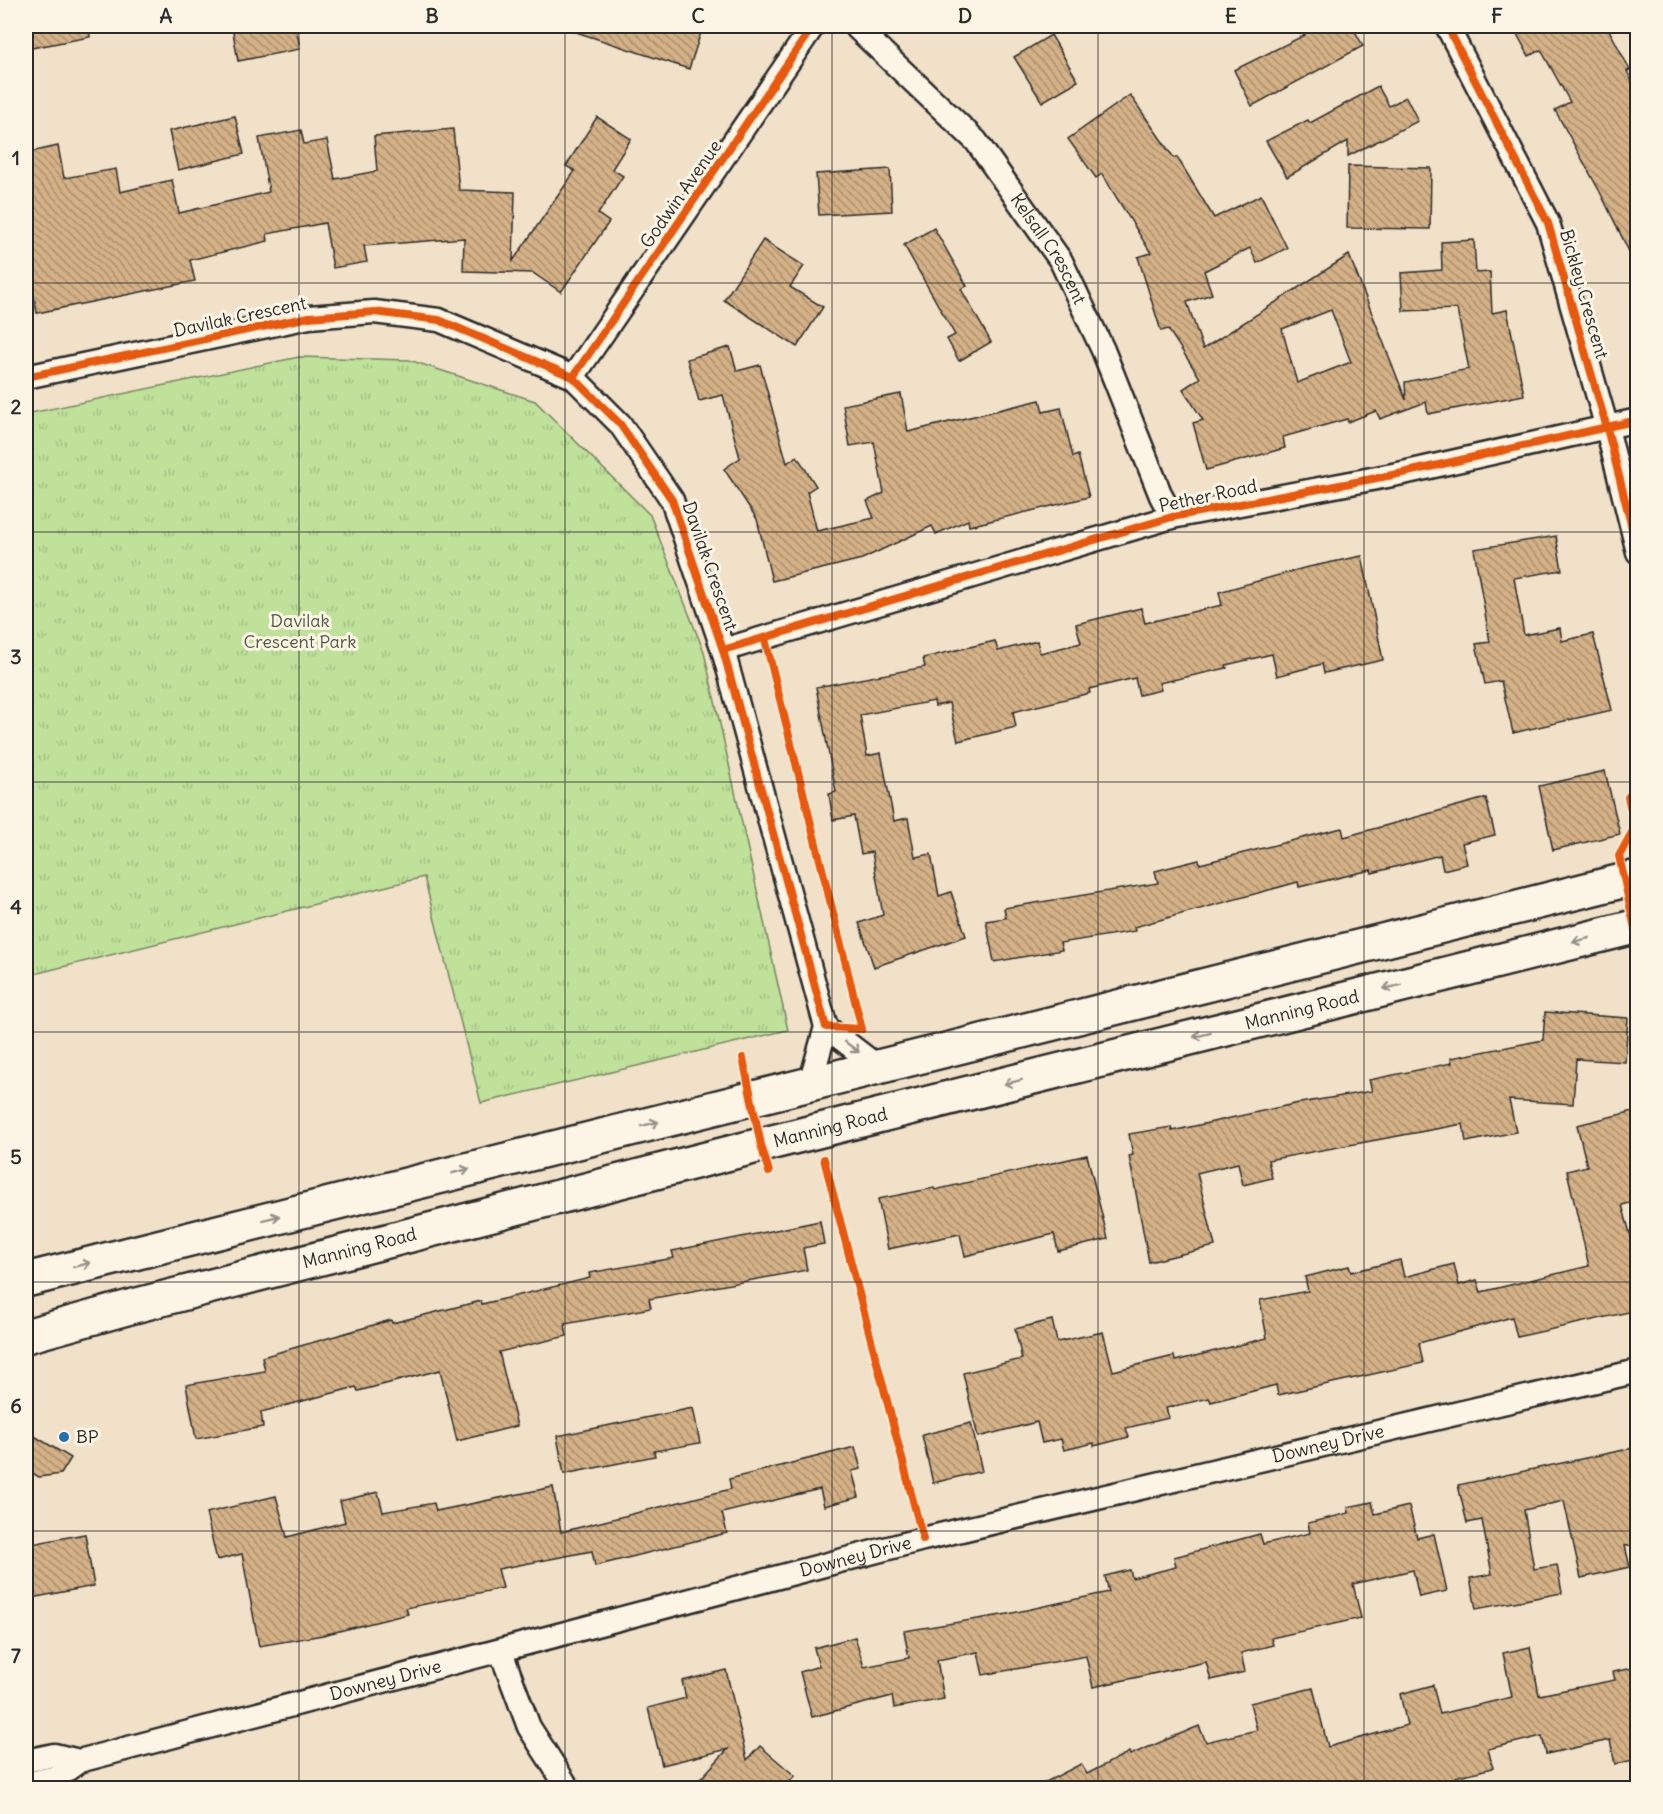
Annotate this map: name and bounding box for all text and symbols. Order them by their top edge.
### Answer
text: A [160,3,173,28]
text: B [425,3,439,28]
text: C [691,3,705,28]
text: D [958,3,972,28]
text: E [1225,3,1237,28]
text: F [1491,3,1503,28]
street label: Godwin Avenue [635,135,726,252]
text: 1 [12,145,20,170]
street label: Kelsall Crescent [1006,189,1092,308]
street label: Bickley Crescent [1555,226,1614,361]
street label: Davilak Crescent [172,291,308,342]
text: 2 [11,394,22,419]
street label: Pether Road [1157,474,1260,517]
street label: Davilak Crescent [678,498,743,633]
park label: Davilak Crescent Park [244,609,356,653]
text: 3 [10,644,22,669]
text: 4 [10,894,22,919]
one-way arrow [1572,935,1591,947]
one-way arrow [1382,982,1401,994]
street label: Manning Road [1242,984,1362,1035]
one-way arrow [1193,1029,1212,1041]
one-way arrow [844,1040,860,1053]
one-way arrow [1004,1077,1023,1088]
street label: Manning Road [771,1102,890,1152]
one-way arrow [640,1118,659,1130]
text: 5 [10,1144,22,1169]
one-way arrow [451,1165,470,1177]
one-way arrow [262,1212,281,1224]
street label: Manning Road [300,1222,419,1273]
one-way arrow [72,1259,91,1271]
text: 6 [10,1393,22,1418]
street label: Downey Drive [1270,1419,1386,1468]
place label: BP [76,1425,99,1448]
marker: BP [57,1430,71,1444]
street label: Downey Drive [797,1531,914,1582]
text: 7 [11,1643,21,1668]
street label: Downey Drive [327,1654,444,1706]

